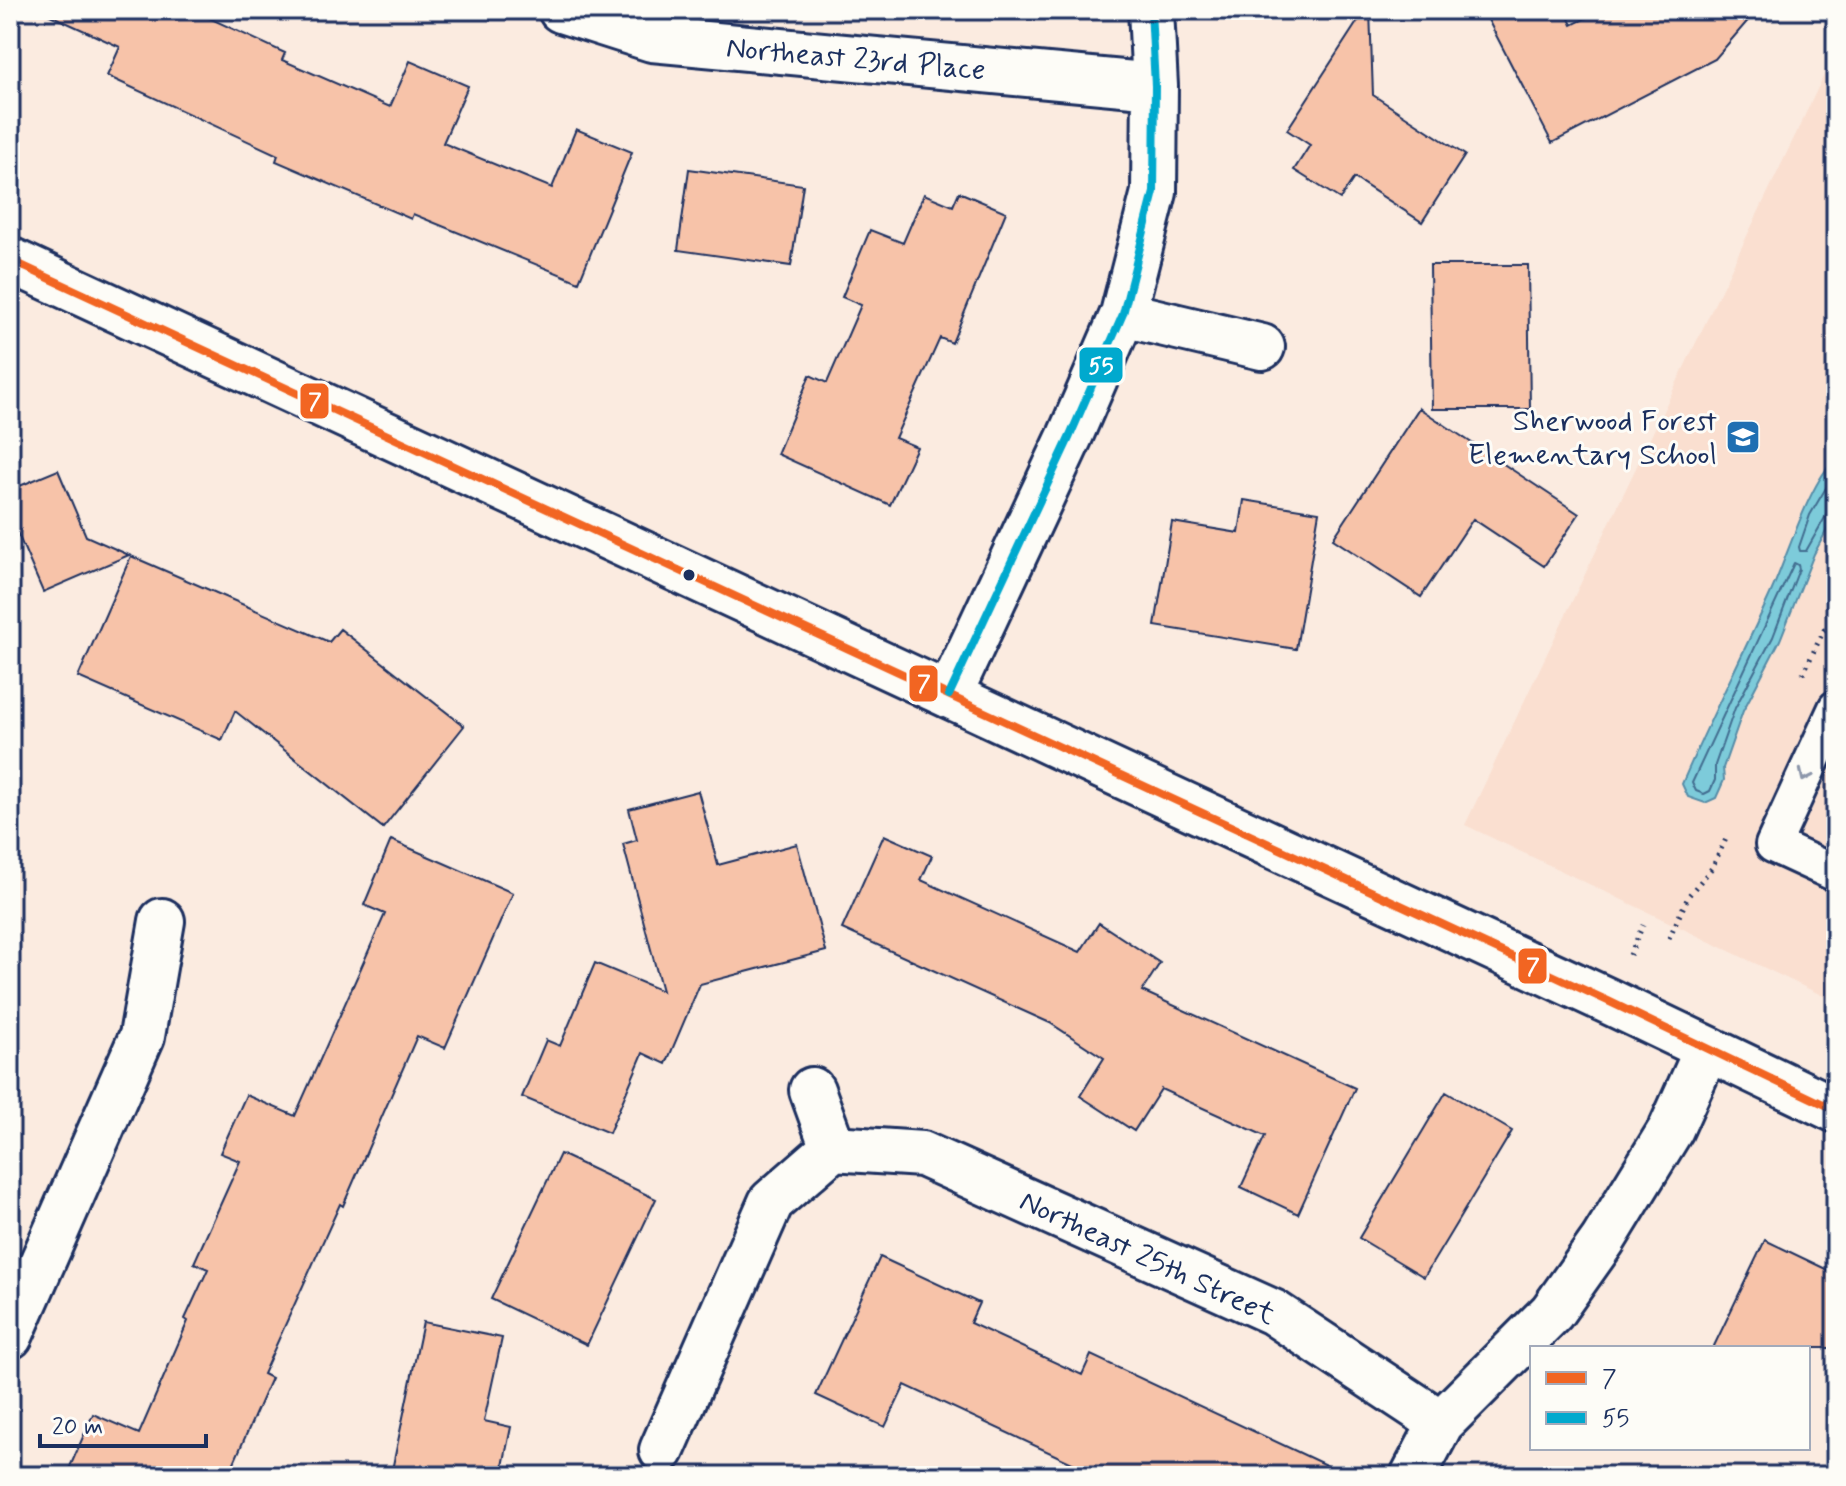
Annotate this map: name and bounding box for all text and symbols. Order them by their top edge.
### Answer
street label: Northeast 23rd Place [725,29,987,90]
line badge: 55 [1078,346,1124,384]
text: 55 [1089,353,1114,381]
line badge: 7 [299,382,330,420]
text: 7 [308,389,322,417]
place label: Sherwood Forest Elementary School [1468,402,1717,475]
school or university icon: Sherwood Forest Elementary School [1724,418,1762,456]
unlabelled marker [681,567,697,583]
line badge: 7 [908,664,939,703]
text: 7 [917,671,931,699]
one-way arrow [1799,768,1815,783]
line badge: 7 [1517,947,1548,985]
text: 7 [1526,954,1540,982]
street label: Northeast 25th Street [1013,1182,1282,1335]
legend [1530,1346,1810,1450]
text: 7 [1602,1364,1617,1395]
scale bar [40,1398,206,1448]
text: 55 [1602,1404,1629,1435]
text: 20 m [52,1412,103,1443]

